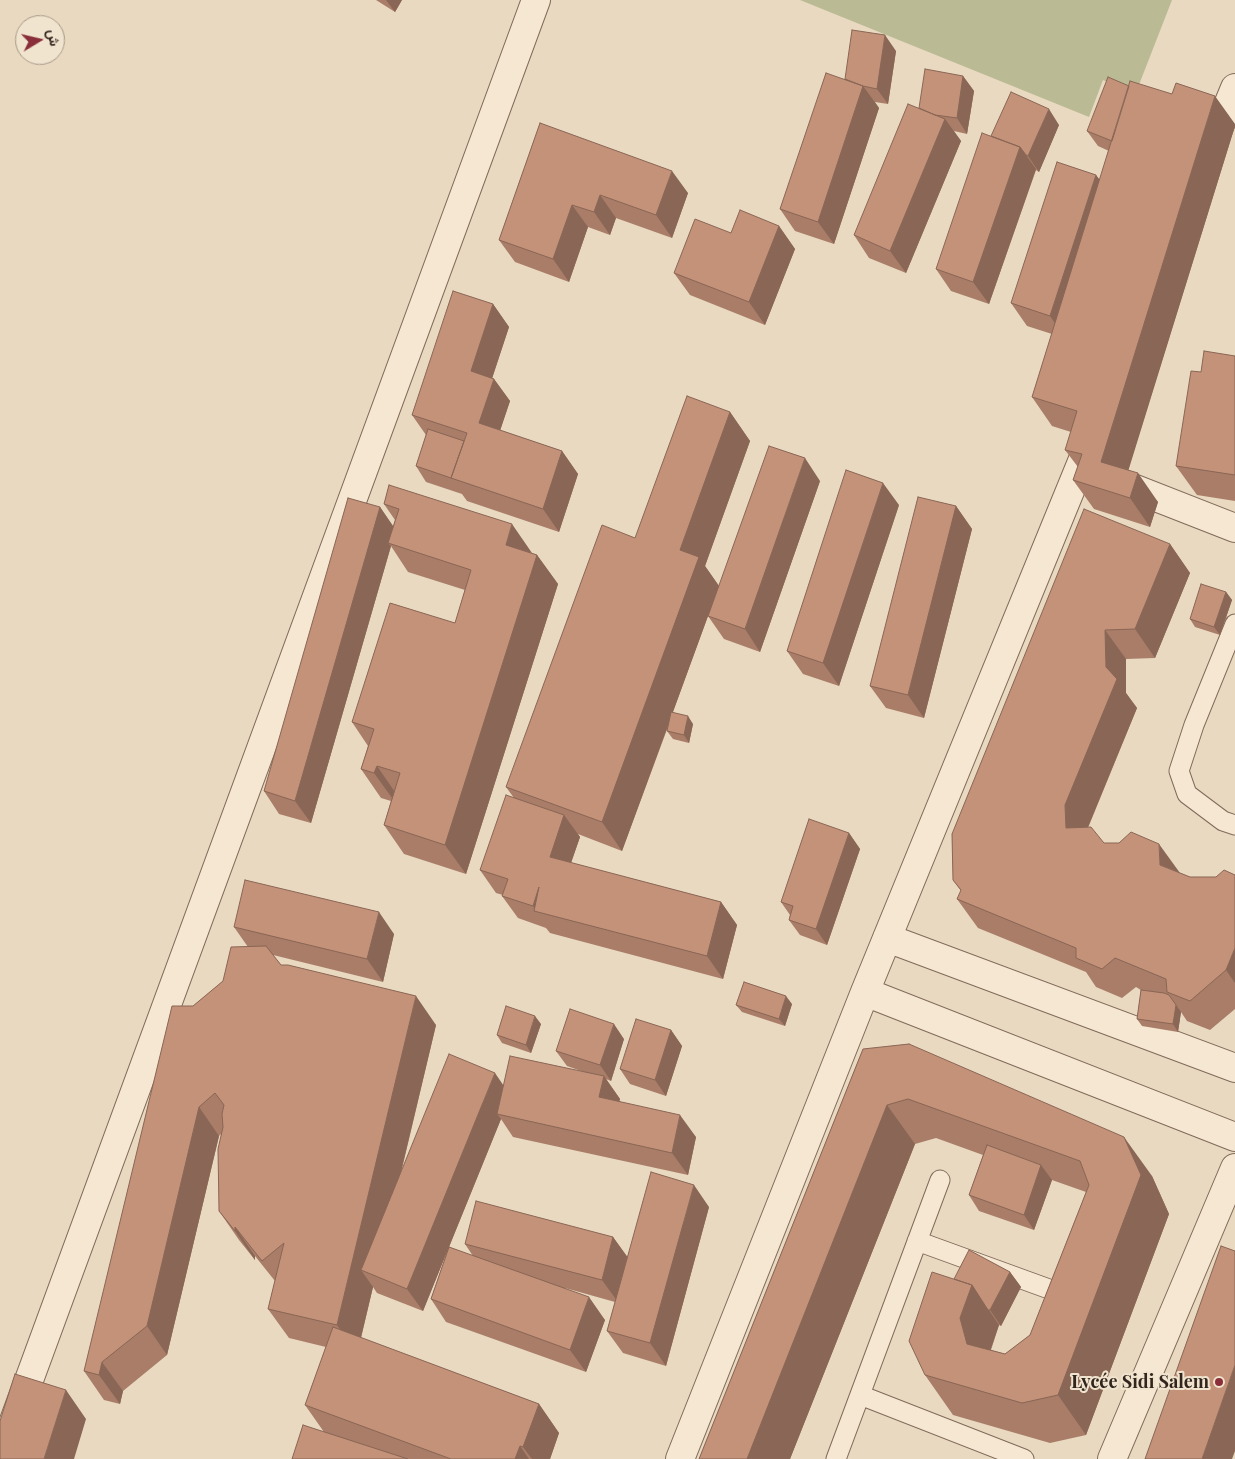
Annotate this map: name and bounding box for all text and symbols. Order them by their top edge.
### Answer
north arrow [15,15,65,65]
text: ش [44,28,65,48]
place label: Lycée Sidi Salem [1071,1371,1209,1393]
marker: Lycée Sidi Salem [1213,1376,1225,1388]

